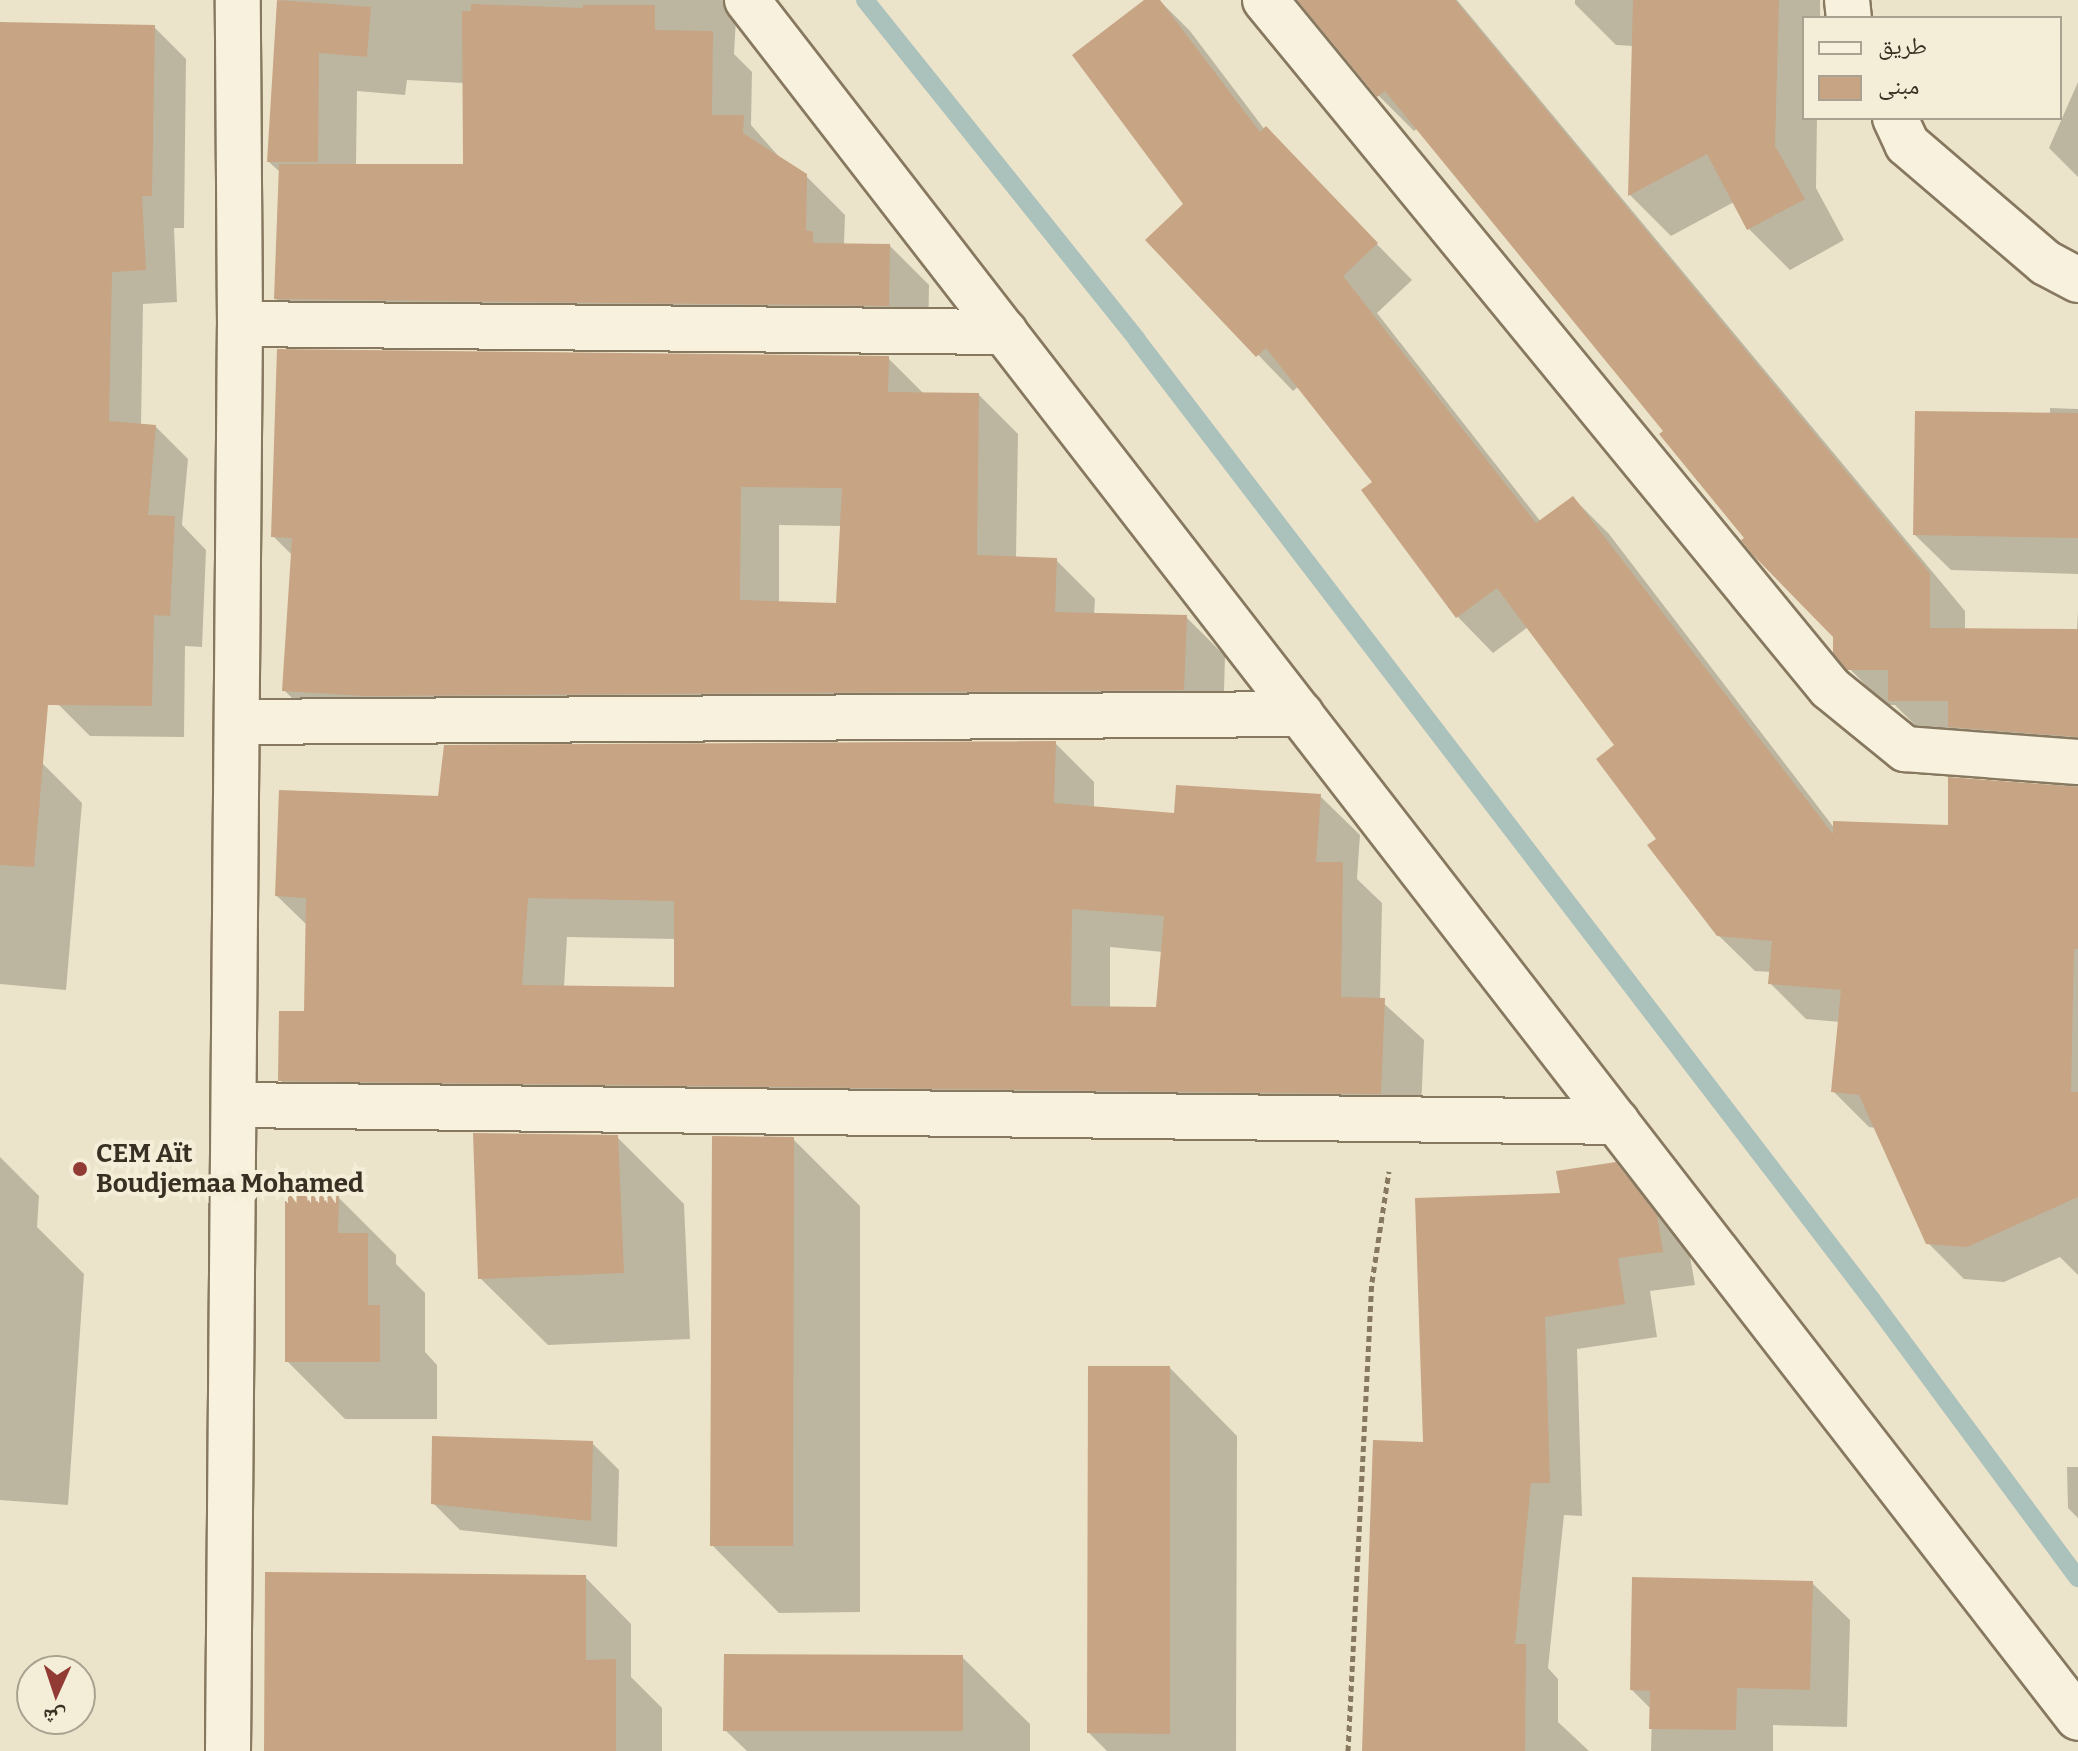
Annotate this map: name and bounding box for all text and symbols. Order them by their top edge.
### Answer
legend [1802,16,2062,120]
text: طريق [1878,32,1927,60]
text: مبنى [1878,72,1919,100]
place label: CEM Aït Boudjemaa Mohamed [96,1138,364,1200]
marker: CEM Aït Boudjemaa Mohamed [71,1160,89,1178]
north arrow [16,1655,96,1735]
text: ش [42,1703,67,1732]

